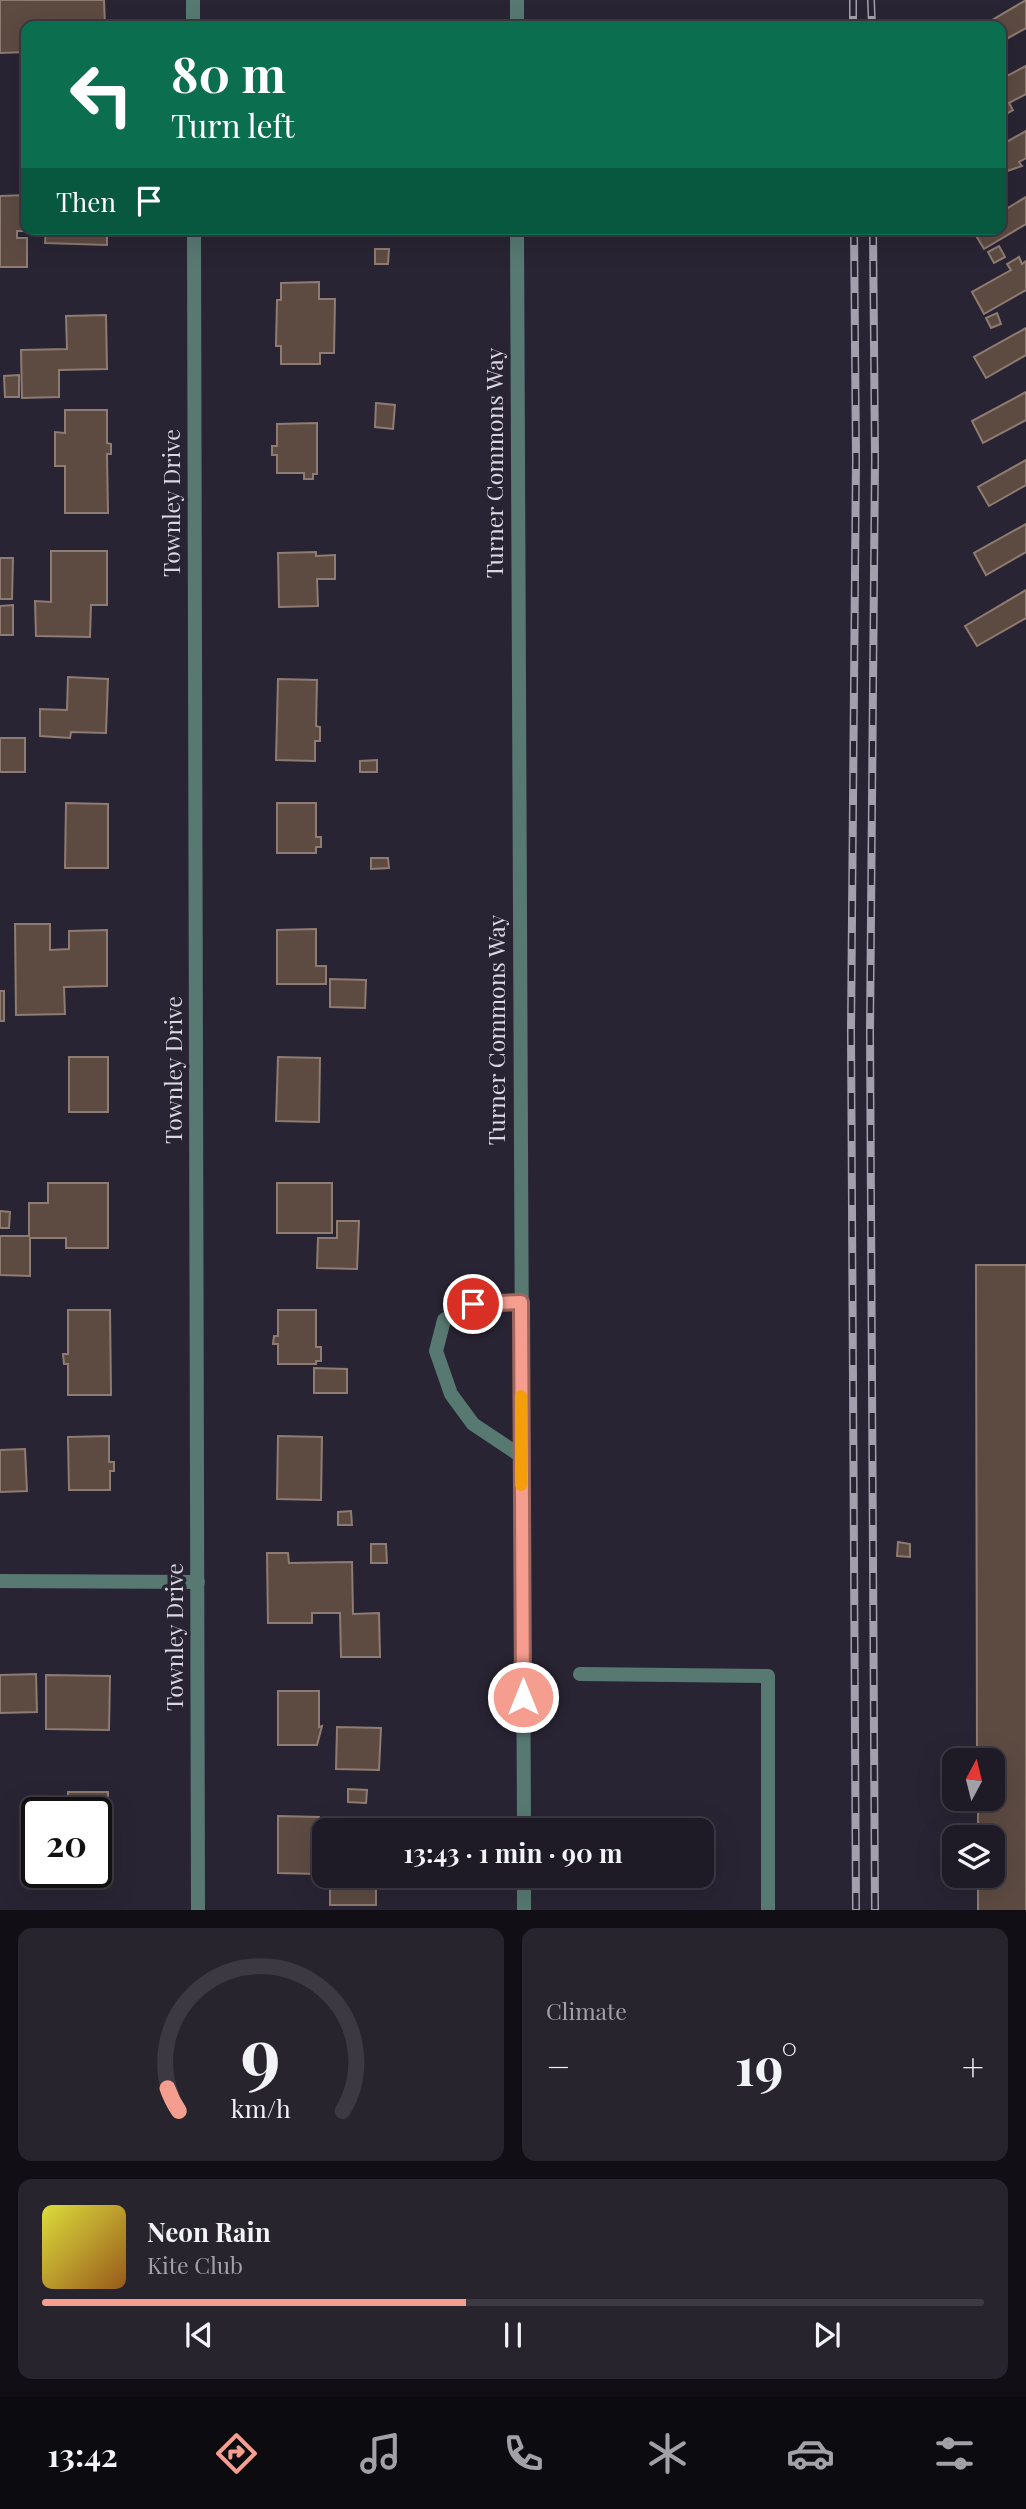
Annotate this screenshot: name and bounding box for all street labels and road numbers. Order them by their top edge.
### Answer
street label: Turner Commons Way [478,347,509,578]
street label: Townley Drive [155,429,186,577]
street label: Turner Commons Way [480,914,511,1145]
street label: Townley Drive [157,996,188,1144]
street label: Townley Drive [158,1563,189,1711]

